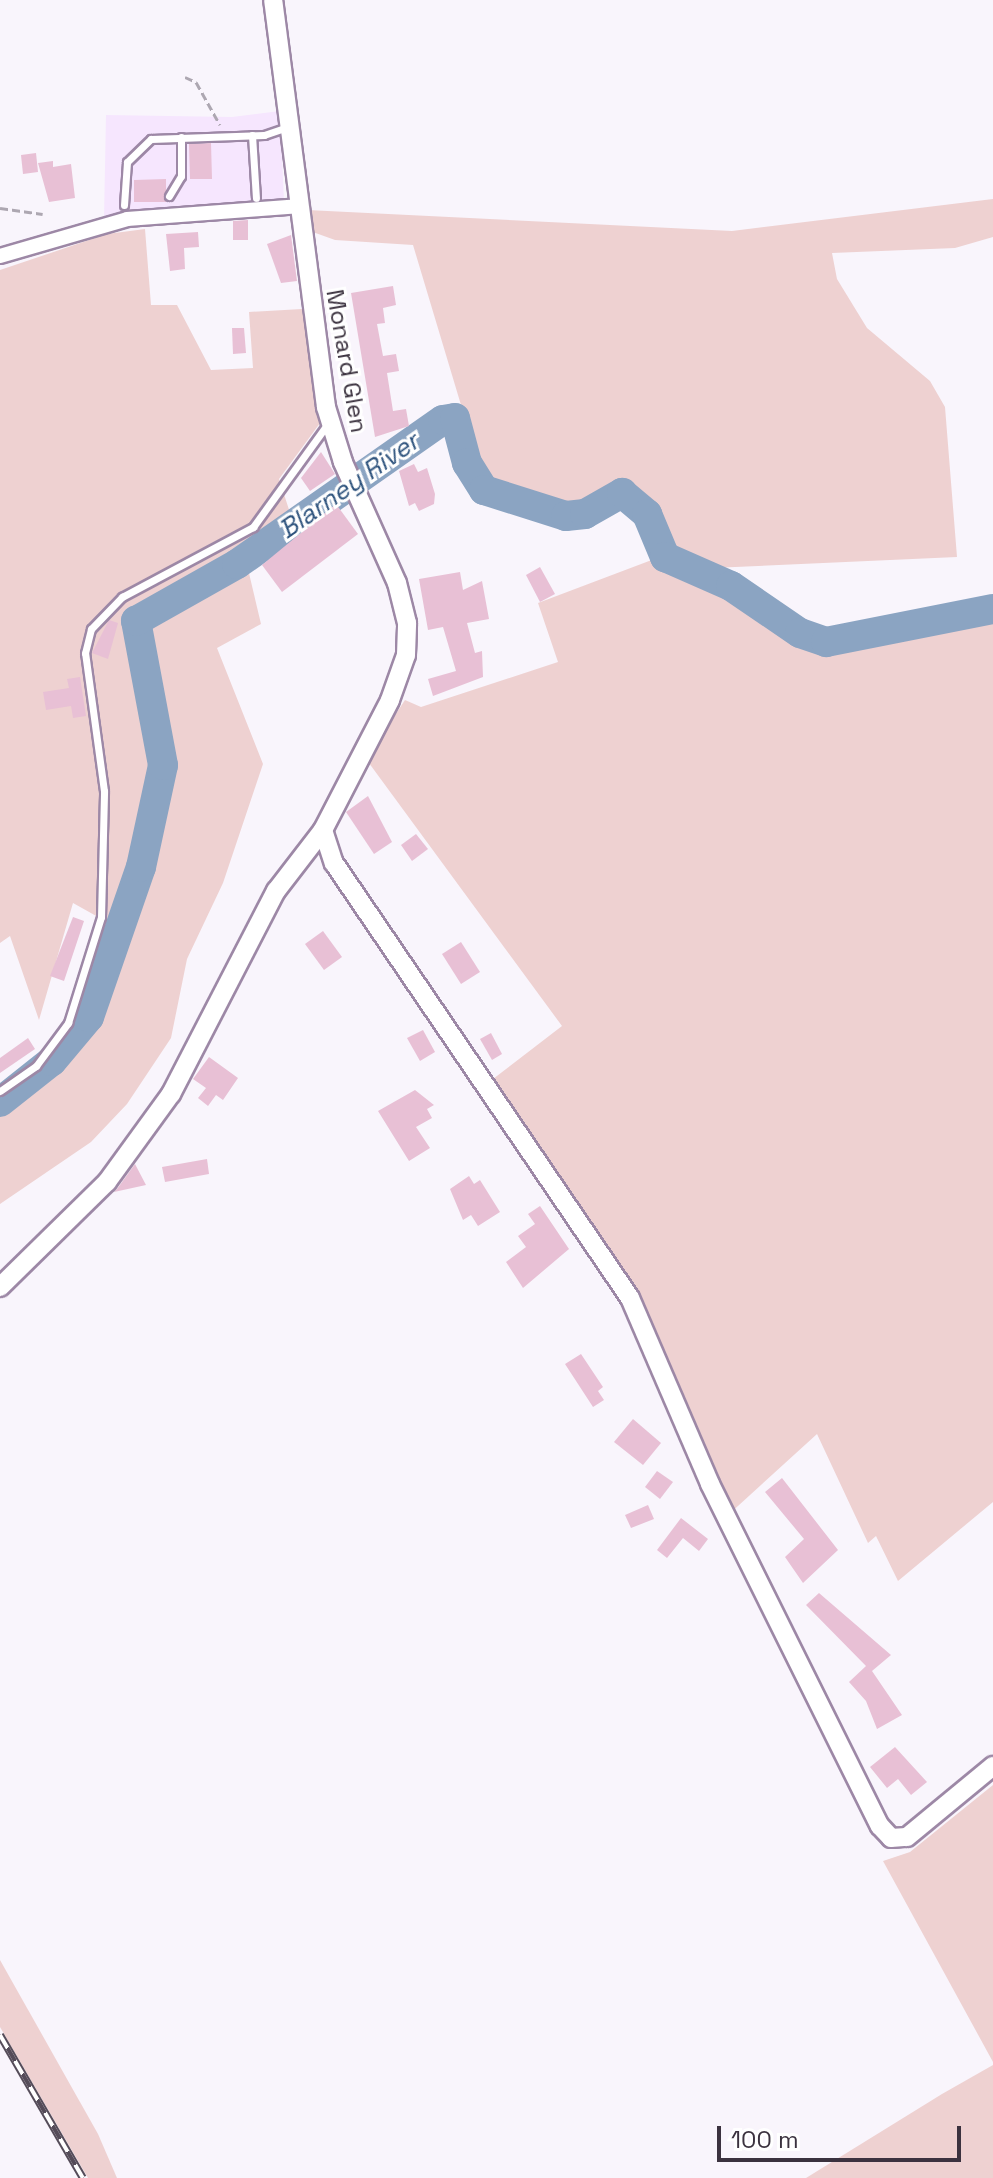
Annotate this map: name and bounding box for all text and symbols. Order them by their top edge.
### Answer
street label: Monard Glen [320,287,374,435]
water label: Blarney River [273,426,425,546]
scale bar [721,2110,965,2160]
text: 100 m [731,2124,799,2155]

